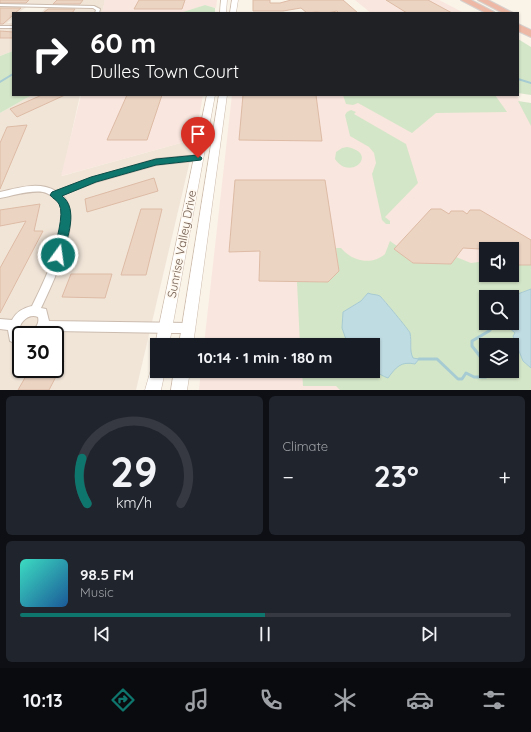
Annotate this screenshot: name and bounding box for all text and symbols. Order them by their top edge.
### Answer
text: 60 m [90,25,156,60]
icon: right [24,28,76,80]
text: Dulles Town Court [90,60,239,83]
pin [181,117,215,158]
icon: arrive [187,123,209,145]
street label: Sunrise Valley Drive [164,188,199,299]
position arrow [37,234,79,276]
map controls [479,242,519,378]
button: sound [479,242,519,282]
button: search [479,290,519,330]
speed limit sign: 30 [12,326,64,378]
button: layers [479,338,519,378]
text: 10:14 · 1 min · 180 m [198,348,332,367]
text: Climate [283,438,328,454]
text: 29 [111,444,158,496]
text: 23° [374,457,419,495]
text: − [283,463,294,491]
text: + [499,463,511,491]
text: km/h [116,493,152,511]
text: 98.5 FM [80,565,134,584]
text: Music [80,584,114,600]
icon: previous [91,623,113,645]
icon: pause [254,623,276,645]
icon: next [418,623,440,645]
icon: directions [109,686,137,714]
icon: music [183,686,211,714]
icon: phone [257,686,285,714]
icon: climate [331,686,359,714]
icon: car [406,686,434,714]
icon: filters [480,686,508,714]
text: 10:13 [23,689,63,712]

